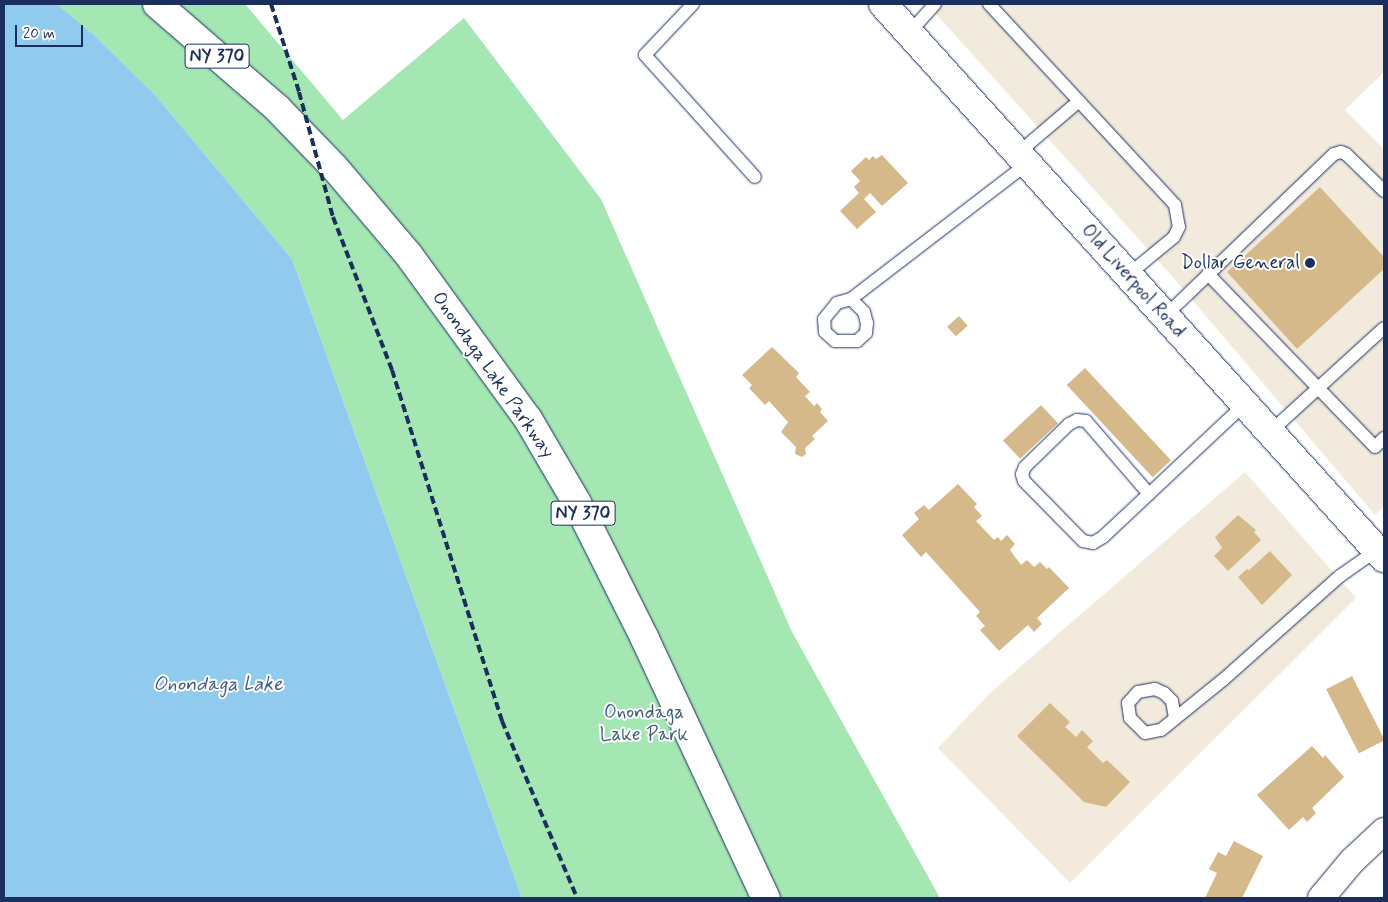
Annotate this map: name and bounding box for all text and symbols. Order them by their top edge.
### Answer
scale bar [18,15,85,47]
text: 20 m [23,24,55,44]
road number: NY 370 [184,40,250,72]
street label: Old Liverpool Road [1076,219,1190,343]
place label: Dollar General [1182,252,1300,274]
marker: Dollar General [1304,257,1316,269]
street label: Onondaga Lake Parkway [426,286,560,464]
road number: NY 370 [550,498,616,528]
water label: Onondaga Lake [152,672,284,696]
park label: Onondaga Lake Park [602,702,686,746]

